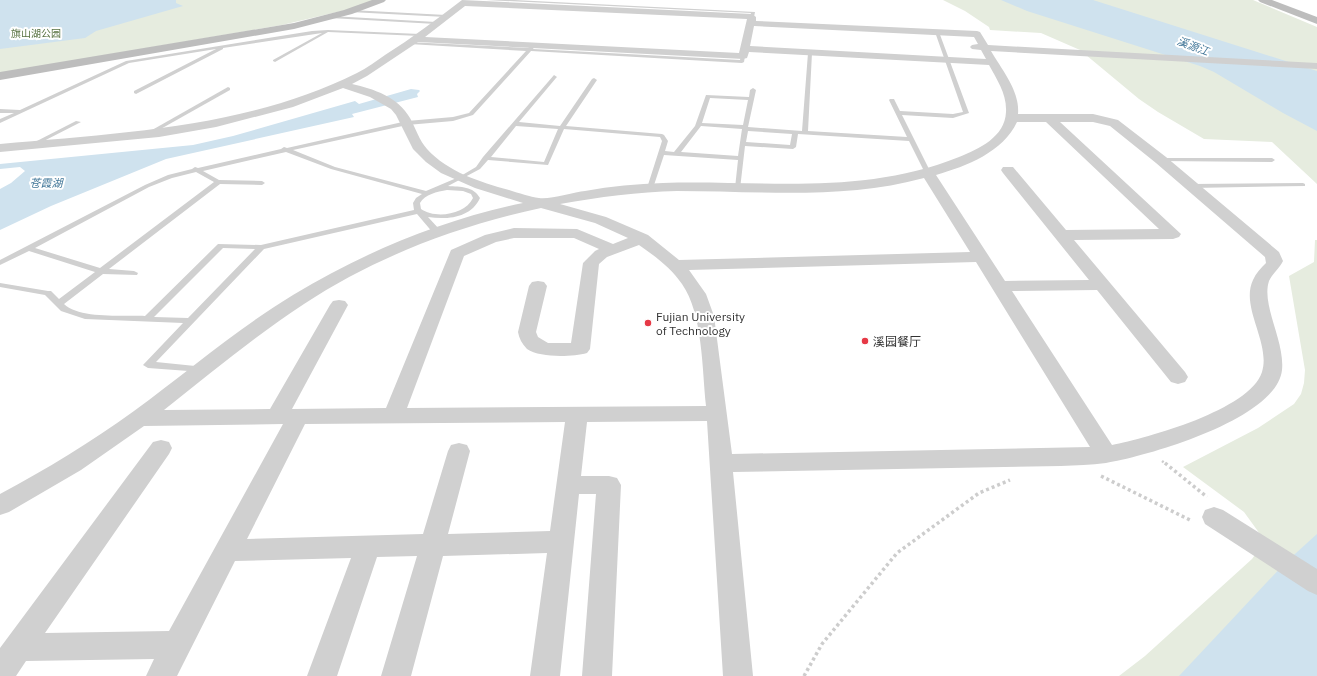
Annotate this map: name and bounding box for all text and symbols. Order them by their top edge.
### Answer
park label: 旗山湖公园 [11,27,61,40]
water label: 溪源江 [1175,34,1212,59]
water label: 苍霞湖 [30,176,64,190]
place label: Fujian University of Technology [656,309,745,338]
marker: Fujian University of Technology [643,318,653,328]
place label: 溪园餐厅 [873,334,921,349]
marker: 溪园餐厅 [860,336,870,346]

